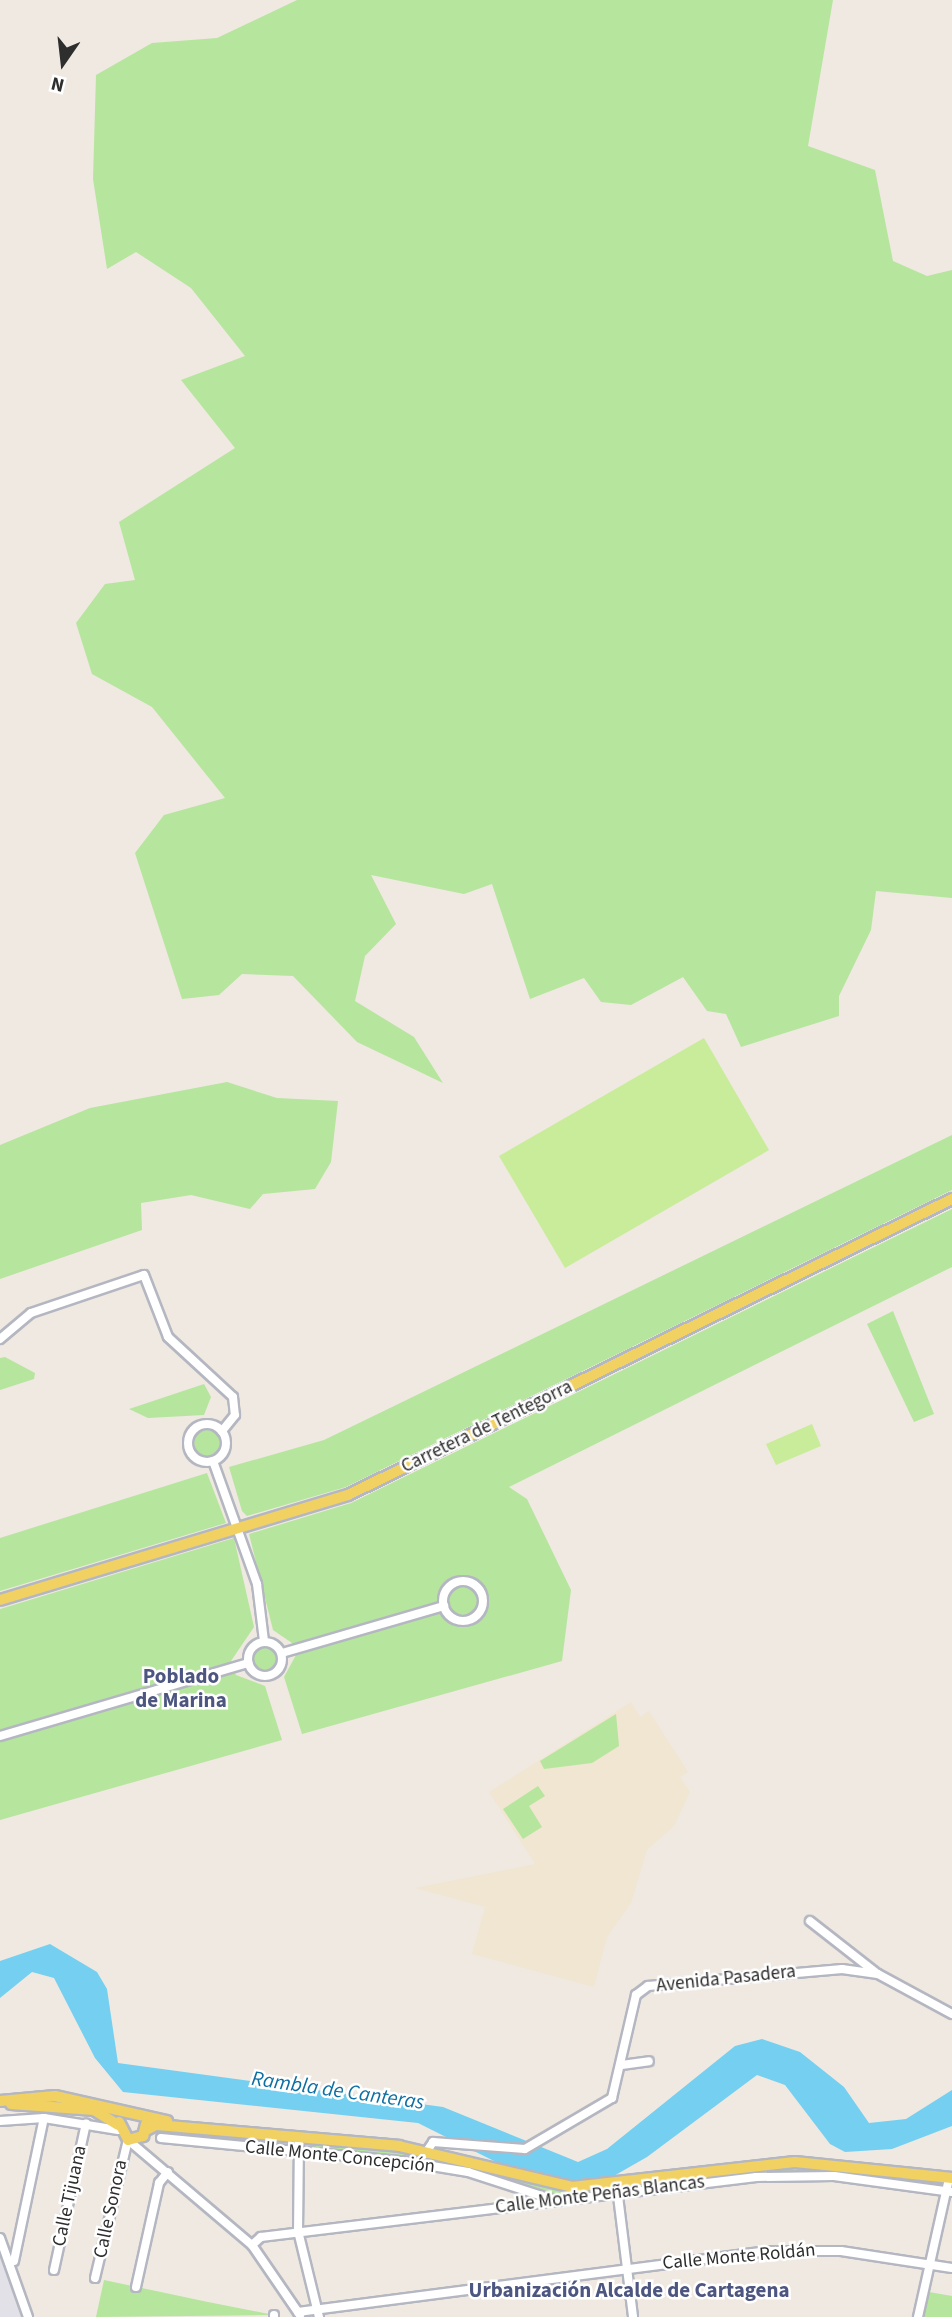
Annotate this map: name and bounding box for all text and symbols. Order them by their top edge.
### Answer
north arrow [28,28,98,98]
text: N [48,69,67,98]
street label: Carretera de Tentegorra [398,1376,576,1478]
district label: Poblado de Marina [135,1663,227,1713]
street label: Avenida Pasadera [655,1960,797,1998]
water label: Rambla de Canteras [250,2065,426,2115]
street label: Calle Monte Concepción [244,2136,436,2178]
street label: Calle Tijuana [48,2143,92,2249]
street label: Calle Sonora [89,2158,133,2260]
street label: Calle Monte Peñas Blancas [494,2171,706,2219]
street label: Calle Monte Roldán [662,2239,816,2275]
district label: Urbanización Alcalde de Cartagena [468,2277,790,2303]

